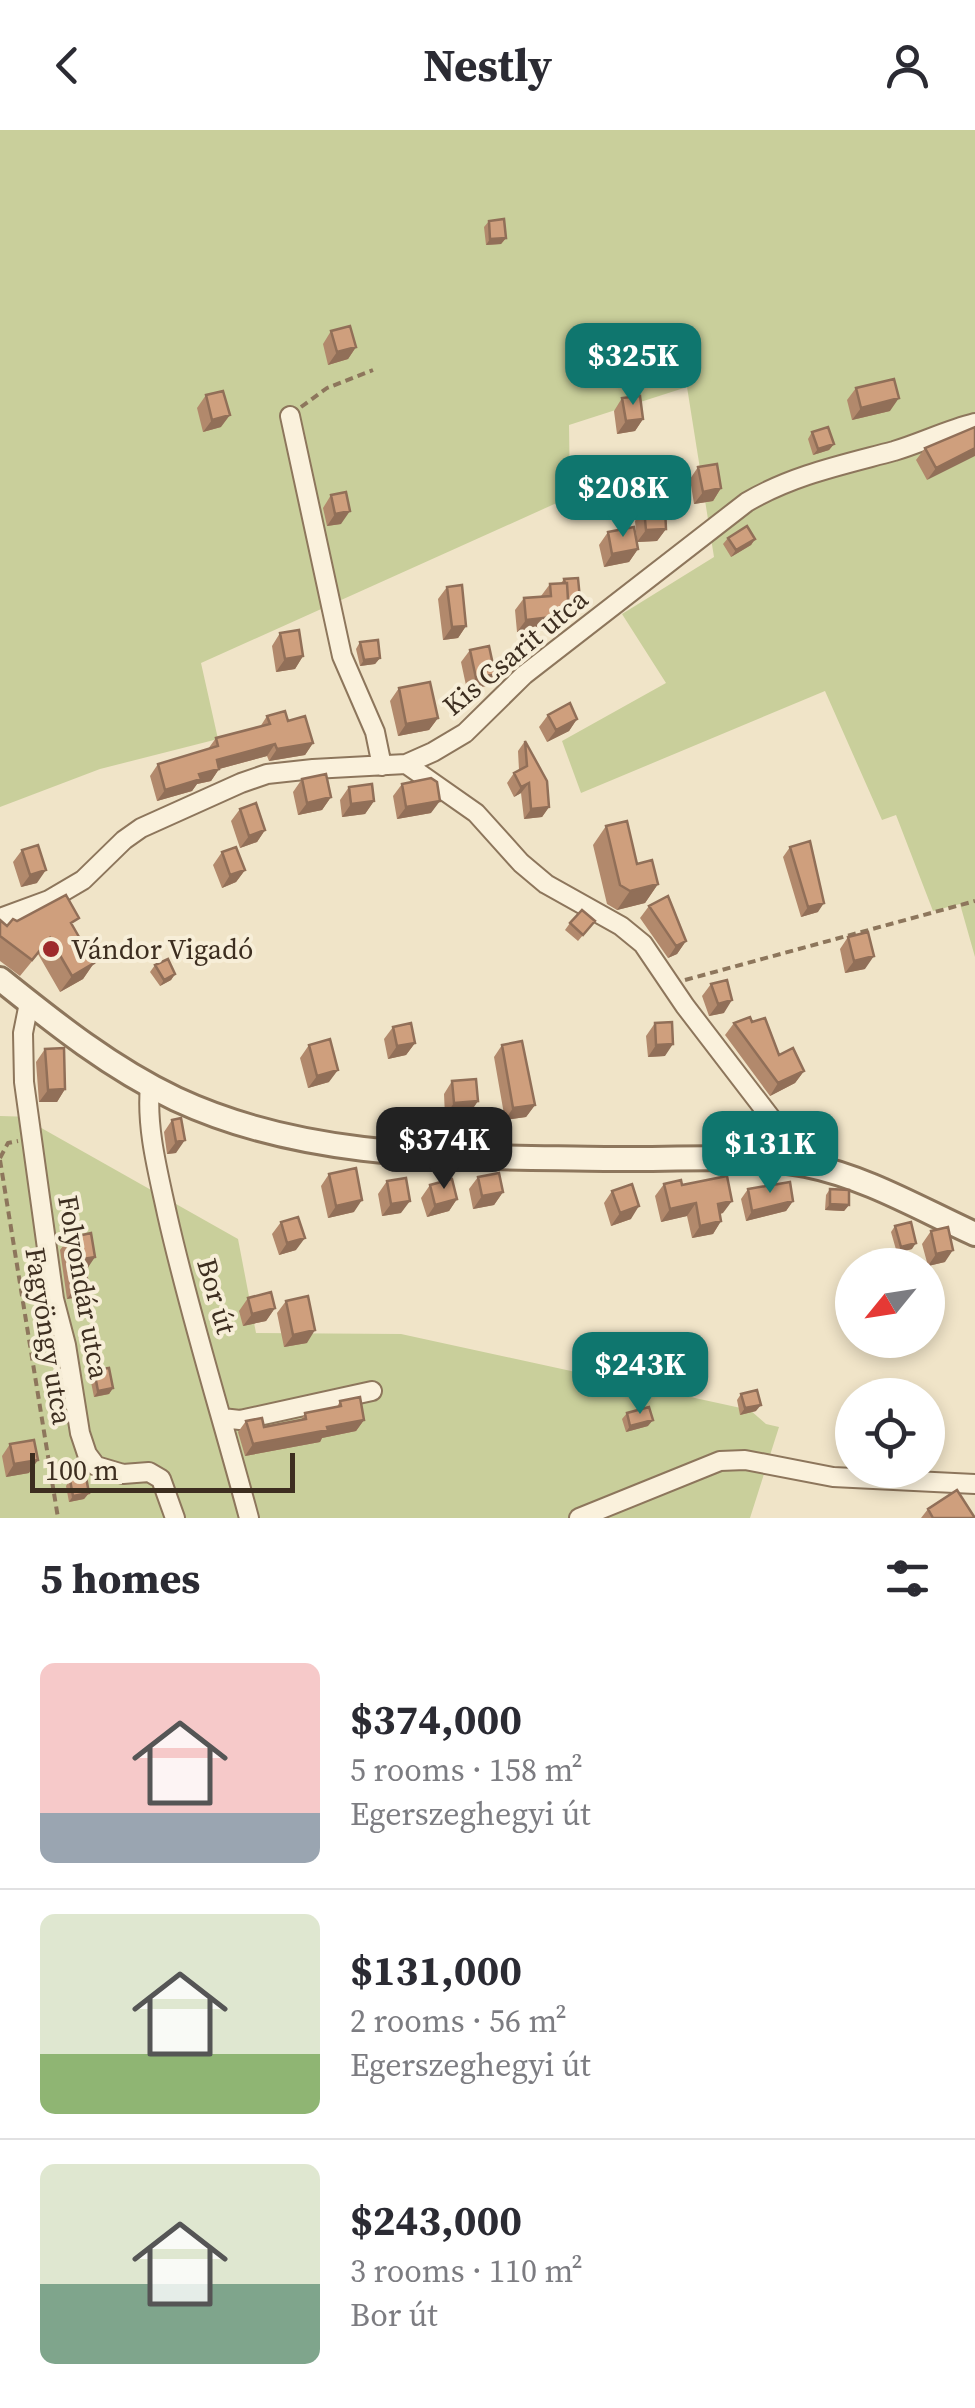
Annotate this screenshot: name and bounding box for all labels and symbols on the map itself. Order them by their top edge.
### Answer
pin: $325K [563,323,703,408]
pin: $208K [553,455,693,540]
street label: Kis Csarit utca [434,580,596,724]
place label: Vándor Vigadó [71,930,253,968]
marker: Vándor Vigadó [40,938,62,960]
pin: $374K [374,1107,514,1192]
pin: $131K [700,1111,840,1196]
street label: Folyondár utca [49,1192,119,1382]
street label: Fagyöngy utca [16,1245,82,1428]
north arrow [835,1248,945,1358]
street label: Bor út [188,1254,246,1339]
pin: $243K [570,1332,710,1417]
scale bar [30,1448,295,1492]

